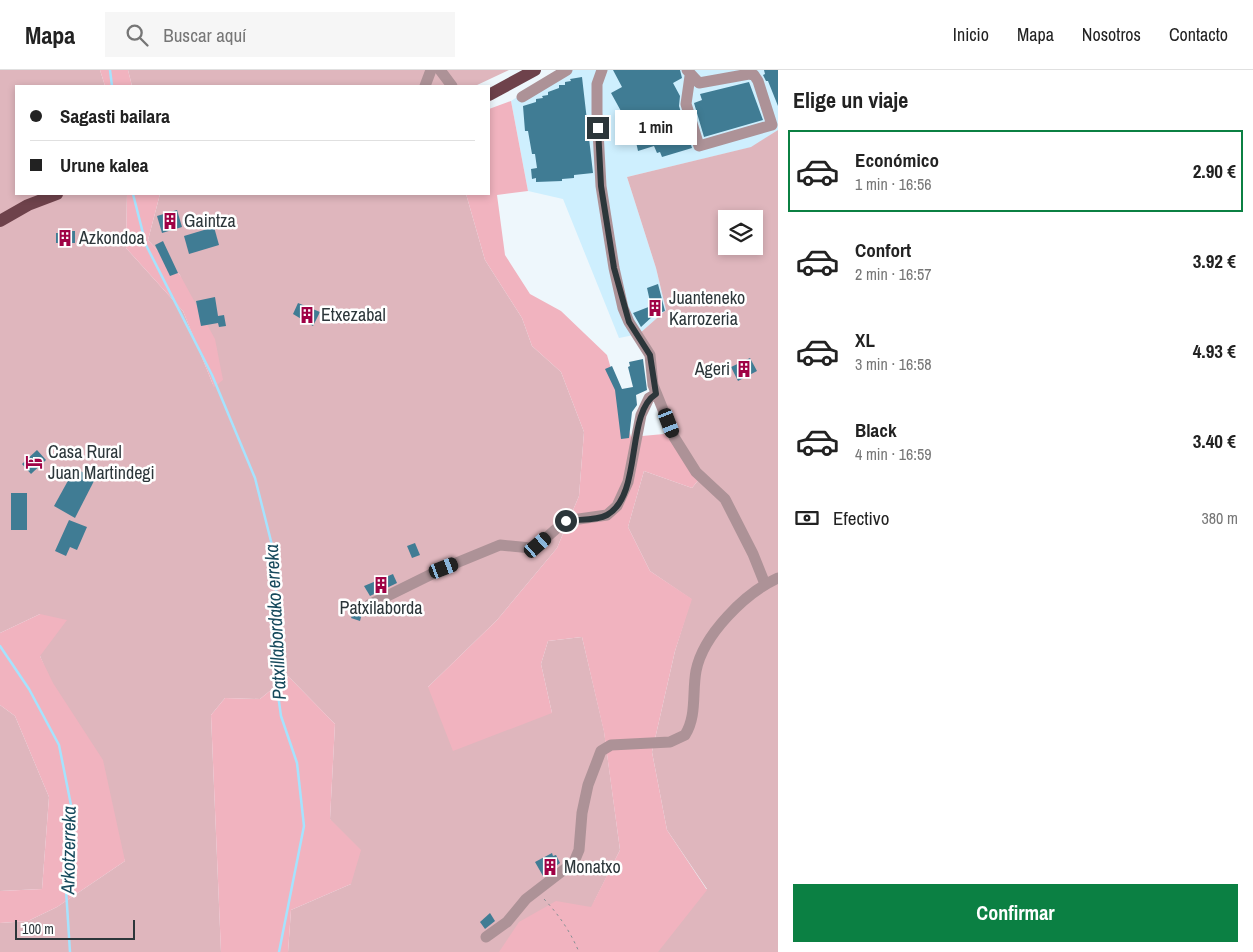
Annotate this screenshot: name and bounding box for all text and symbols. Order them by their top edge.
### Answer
search box [105,12,455,57]
text: Mapa [25,19,75,51]
icon: search [123,21,151,49]
text: Buscar aquí [163,22,246,48]
text: Inicio [953,22,989,47]
text: Mapa [1017,22,1054,47]
text: Nosotros [1082,22,1141,47]
text: Contacto [1169,22,1228,47]
text: Elige un viaje [793,85,908,115]
text: Sagasti bailara [60,103,170,129]
callout: 1 min [616,110,698,146]
text: 1 min [639,116,673,138]
route end [587,117,609,139]
text: Económico [855,147,939,173]
icon: car [795,149,840,194]
text: Urune kalea [60,152,148,178]
text: 2.90 € [1193,158,1236,184]
text: 1 min · 16:56 [855,173,932,195]
place label: Gaintza [184,208,236,233]
map controls [718,210,763,255]
button: layers [718,210,763,255]
building icon: Gaintza [160,211,180,231]
place label: Azkondoa [78,225,145,250]
building icon: Azkondoa [55,228,75,248]
text: Confort [855,237,911,263]
icon: car [795,239,840,284]
text: 3.92 € [1193,248,1236,274]
text: 2 min · 16:57 [855,263,932,285]
place label: Juanteneko Karrozeria [669,285,745,331]
building icon: Juanteneko Karrozeria [645,298,665,318]
place label: Etxezabal [321,302,386,327]
building icon: Etxezabal [297,305,317,325]
text: XL [855,327,875,353]
icon: car [795,329,840,374]
text: 4.93 € [1193,338,1236,364]
text: 3 min · 16:58 [855,353,932,375]
place label: Ageri [694,356,730,381]
building icon: Ageri [734,359,754,379]
car [656,406,681,440]
text: Black [855,417,897,443]
icon: car [795,419,840,464]
text: 3.40 € [1193,428,1236,454]
place label: Casa Rural Juan Martindegi [48,439,155,485]
text: 4 min · 16:59 [855,443,932,465]
hotel icon: Casa Rural Juan Martindegi [24,452,44,472]
icon: cash [793,504,821,532]
text: Efectivo [833,505,889,531]
text: 380 m [1202,507,1238,529]
route start [555,510,577,532]
car [521,529,554,561]
water label: Patxillabordako erreka [258,543,292,701]
car [427,556,460,580]
building icon: Patxilaborda [371,575,391,595]
place label: Patxilaborda [340,595,422,620]
water label: Arkotzerreka [54,805,82,895]
place label: Monatxo [564,854,621,879]
building icon: Monatxo [540,857,560,877]
button: Confirmar [793,884,1238,942]
scale bar [15,917,135,940]
text: 100 m [22,920,54,938]

